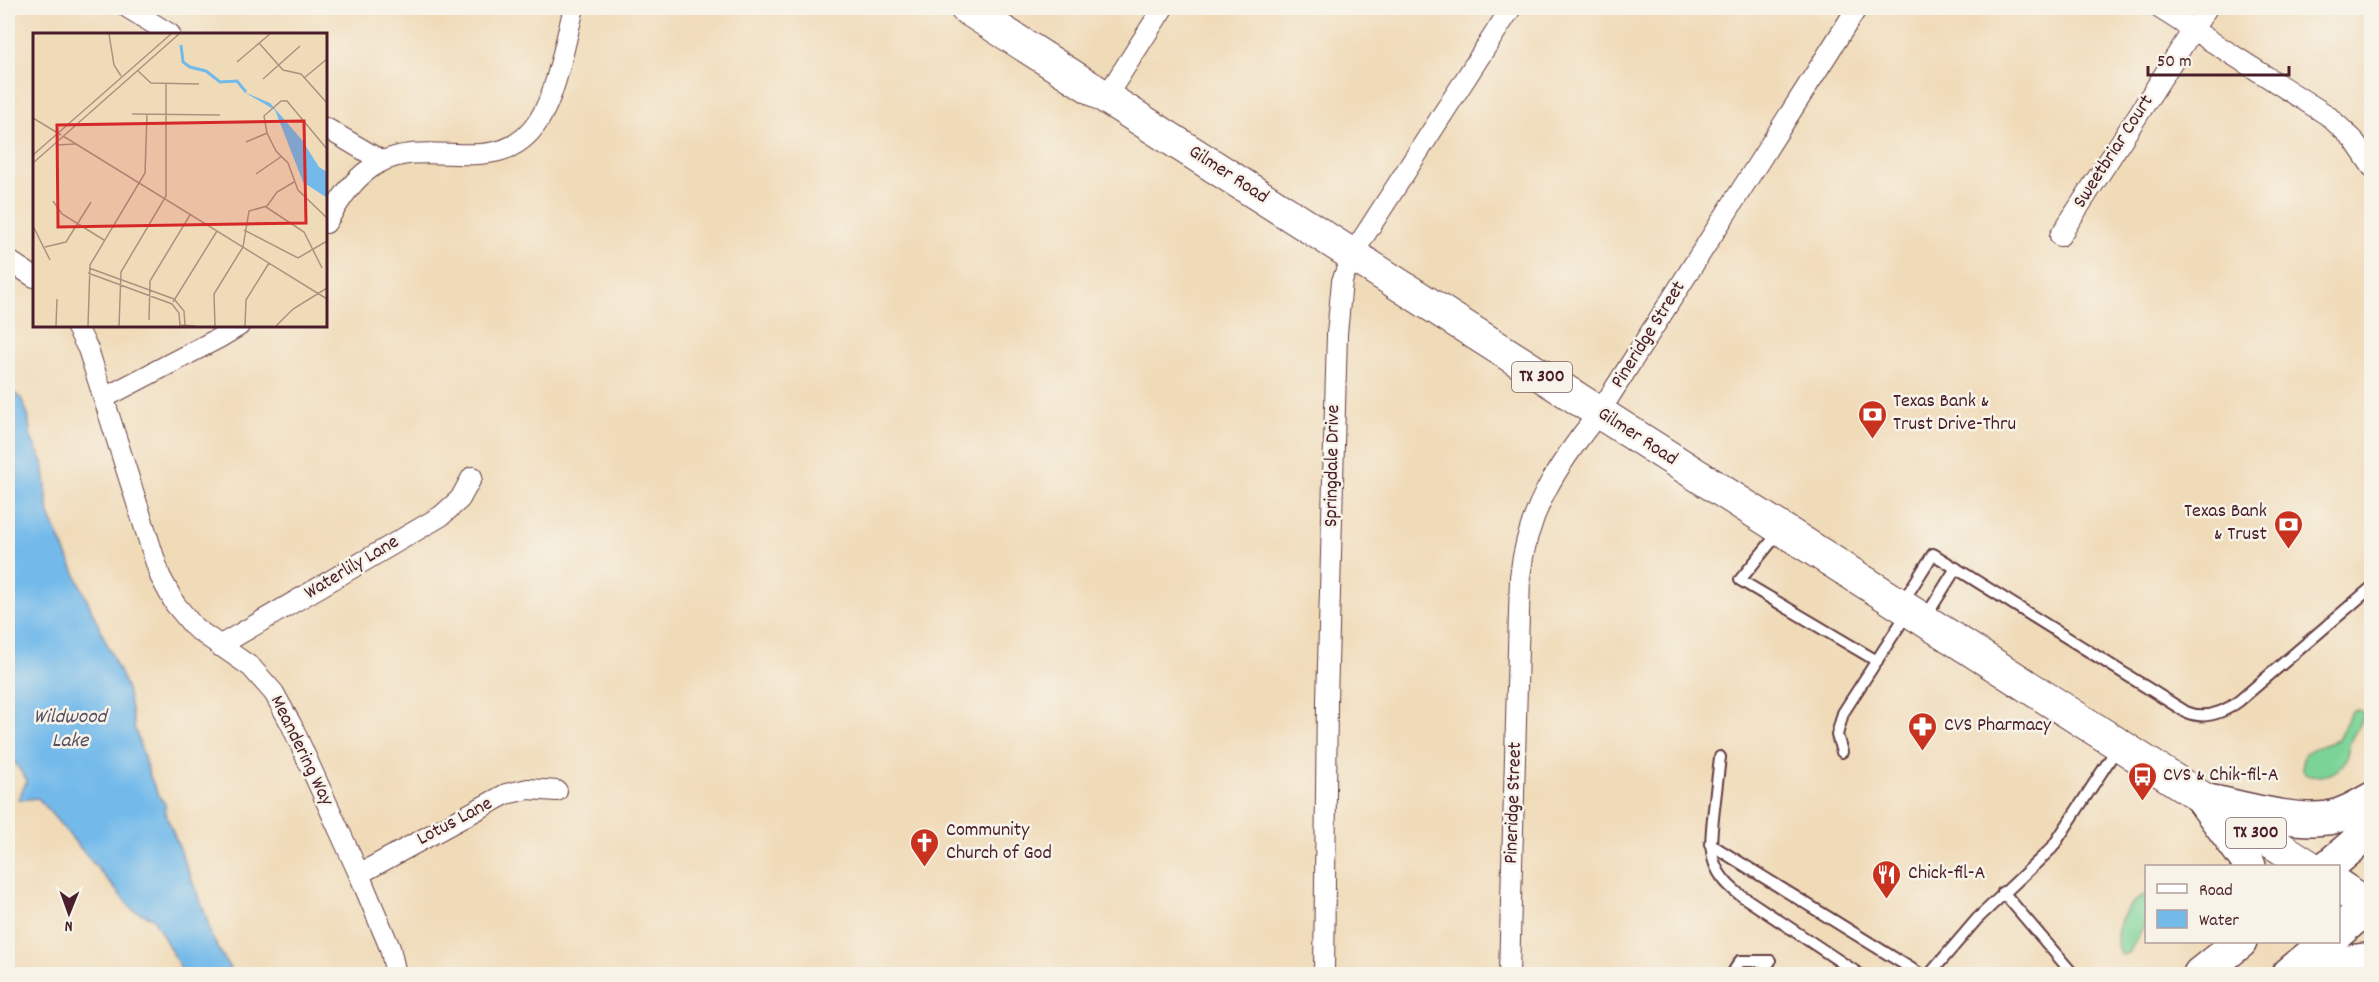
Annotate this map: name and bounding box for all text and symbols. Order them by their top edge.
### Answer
inset map [33,33,327,327]
scale bar [2148,39,2289,77]
text: 50 m [2157,50,2192,75]
street label: Sweetbriar Court [2067,90,2161,214]
street label: Gilmer Road [1182,139,1274,211]
street label: Pineridge Street [1605,276,1693,394]
road number: TX 300 [1512,362,1572,392]
place label: Texas Bank & Trust Drive-Thru [1893,388,2016,439]
bank icon: Texas Bank & Trust Drive-Thru [1856,398,1888,440]
street label: Gilmer Road [1591,401,1683,473]
street label: Springdale Drive [1318,404,1348,528]
place label: Texas Bank & Trust [2184,498,2267,549]
bank icon: Texas Bank & Trust [2272,508,2304,550]
street label: Waterlily Lane [299,529,405,607]
street label: Meandering Way [262,691,340,812]
water label: Wildwood Lake [34,703,110,757]
pharmacy icon: CVS Pharmacy [1907,710,1939,752]
place label: CVS Pharmacy [1944,712,2052,740]
street label: Pineridge Street [1498,742,1530,864]
bus stop icon: CVS & Chik-fil-A [2126,760,2158,802]
place label: CVS & Chik-fil-A [2163,762,2279,790]
street label: Lotus Lane [412,790,498,854]
place label: Community Church of God [946,817,1052,868]
road number: TX 300 [2226,818,2286,848]
church icon: Community Church of God [909,826,941,868]
restaurant icon: Chick-fil-A [1871,858,1903,900]
place label: Chick-fil-A [1908,860,1986,888]
legend [2145,865,2340,943]
text: Road [2199,879,2233,904]
north arrow [39,883,99,943]
text: Water [2199,909,2239,934]
text: N [65,914,73,937]

